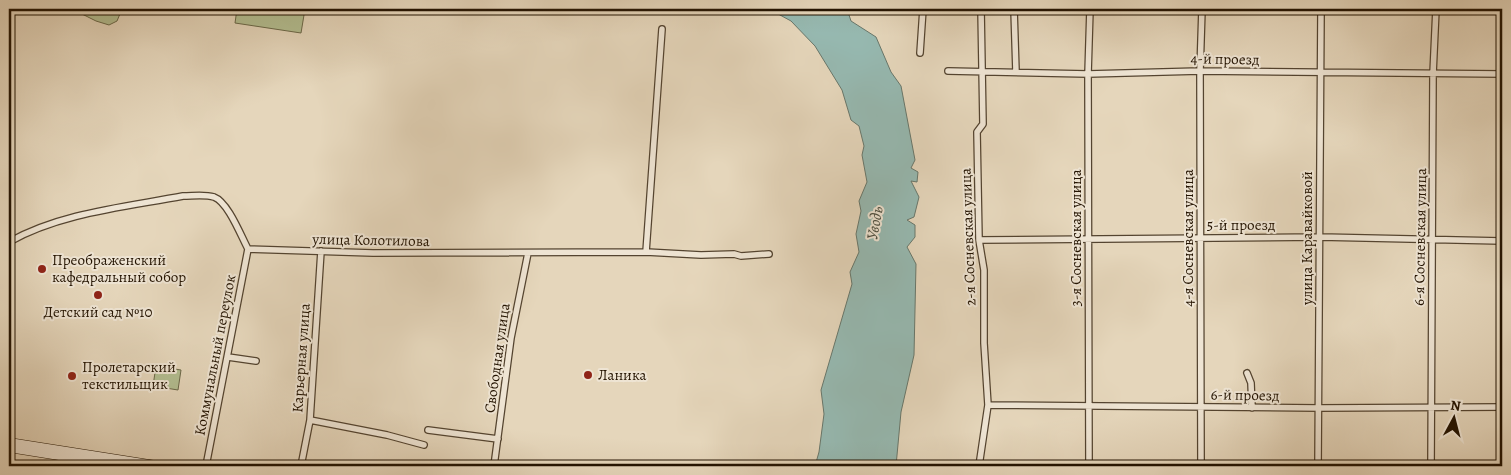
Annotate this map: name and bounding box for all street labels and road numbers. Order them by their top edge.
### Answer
street label: 4-й проезд [1190,48,1260,70]
street label: 2-я Сосневская улица [956,168,980,306]
street label: 6-я Сосневская улица [1409,168,1431,306]
street label: 3-я Сосневская улица [1066,169,1086,307]
street label: 4-я Сосневская улица [1178,169,1198,307]
street label: улица Каравайковой [1297,171,1317,306]
street label: 5-й проезд [1207,215,1275,235]
street label: улица Колотилова [311,229,430,251]
street label: Коммунальный переулок [190,273,240,437]
street label: Свободная улица [479,302,515,414]
street label: Карьерная улица [287,303,315,413]
street label: 6-й проезд [1210,384,1280,406]

